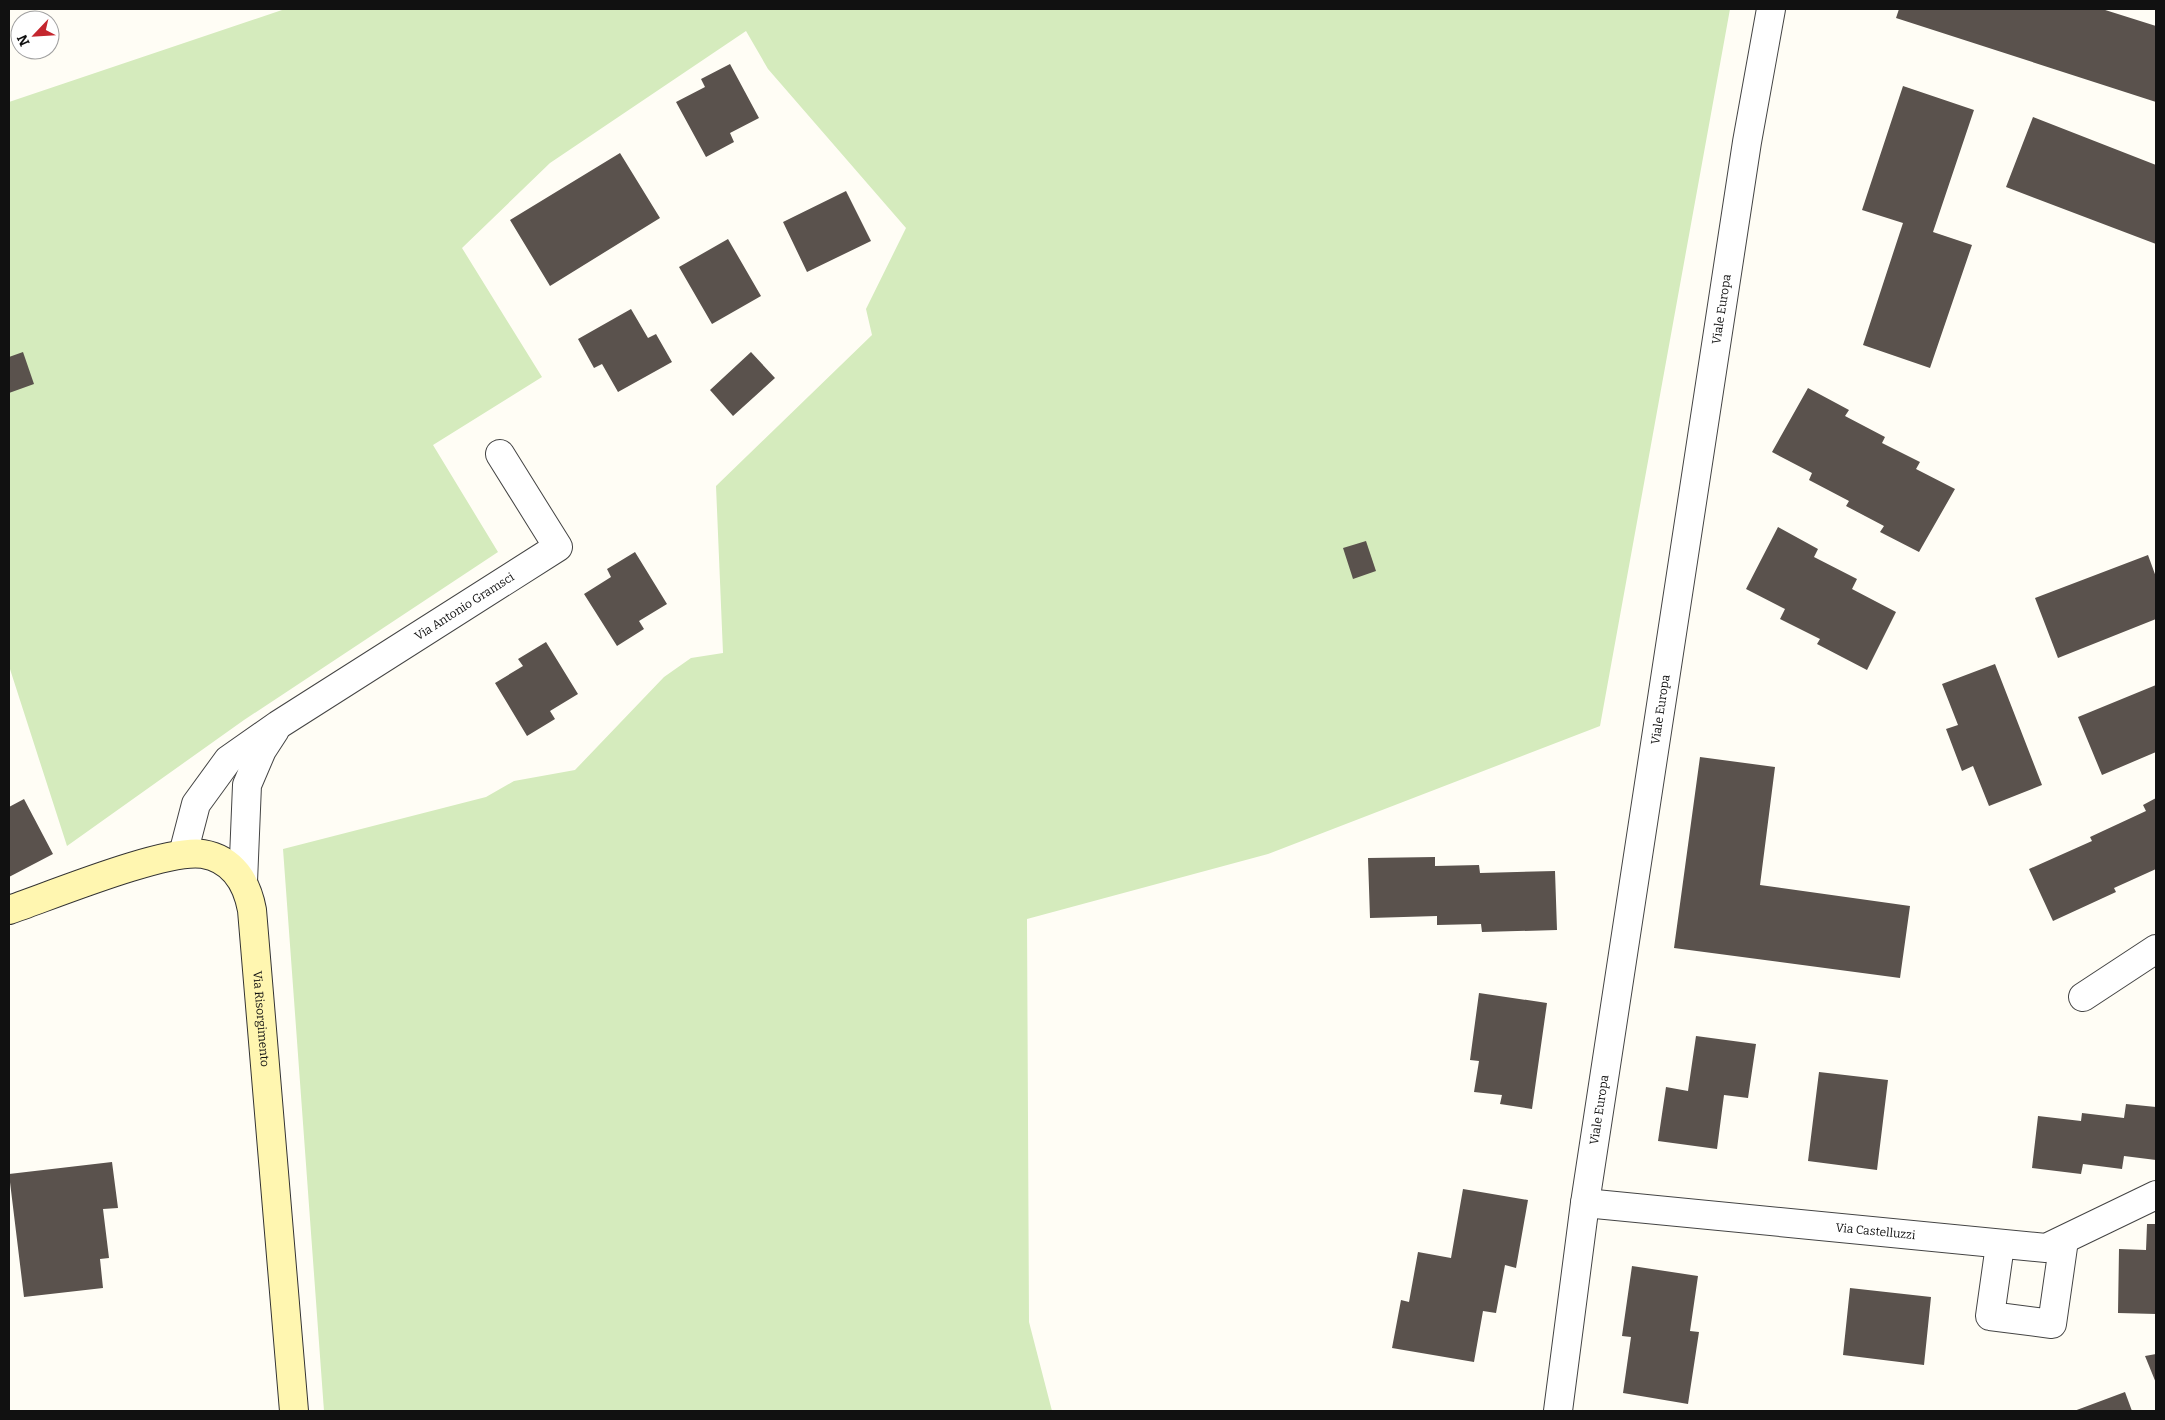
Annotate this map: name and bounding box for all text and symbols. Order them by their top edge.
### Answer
north arrow [10,10,60,60]
text: N [14,32,34,49]
street label: Viale Europa [1709,273,1734,345]
street label: Via Antonio Gramsci [412,570,517,643]
street label: Viale Europa [1648,673,1673,745]
street label: Via Risorgimento [250,970,272,1067]
street label: Viale Europa [1587,1073,1612,1146]
street label: Via Castelluzzi [1835,1221,1917,1242]

